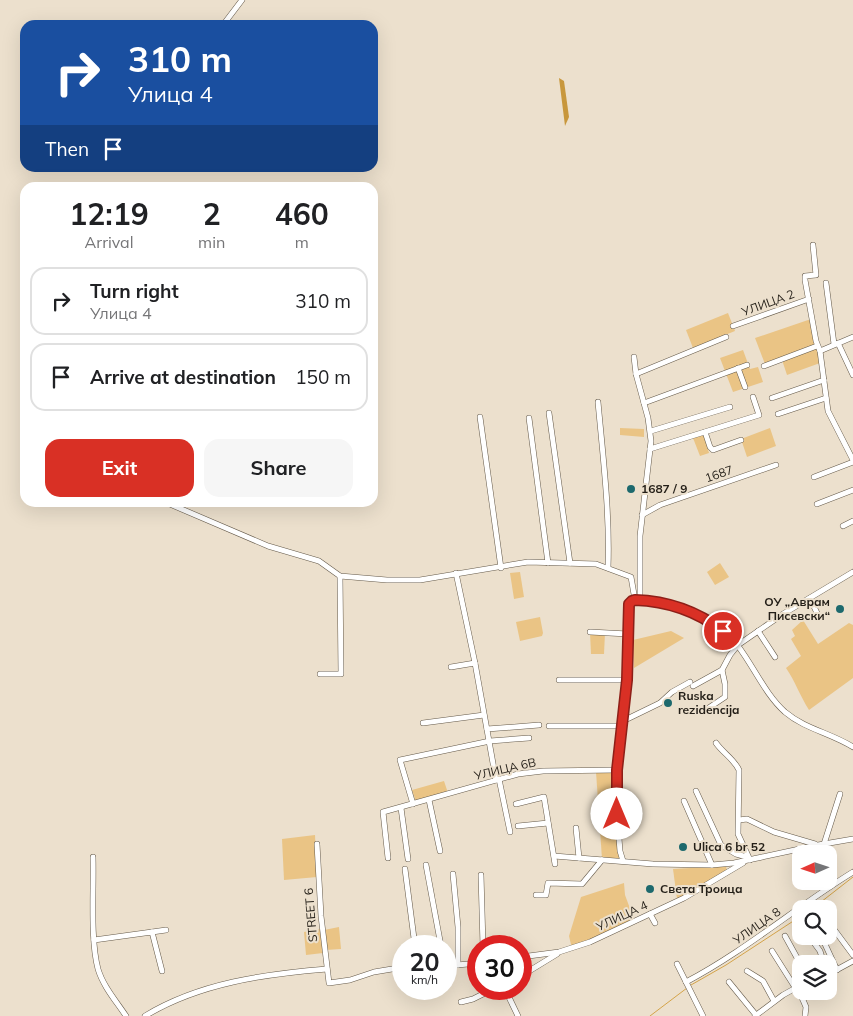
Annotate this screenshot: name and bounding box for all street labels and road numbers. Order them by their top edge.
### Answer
street label: УЛИЦА 2 [739,286,796,319]
street label: 1687 [703,462,735,485]
street label: УЛИЦА 6B [472,754,537,783]
street label: STREET 6 [301,887,320,943]
street label: УЛИЦА 4 [593,897,650,934]
street label: УЛИЦА 8 [729,904,783,948]

